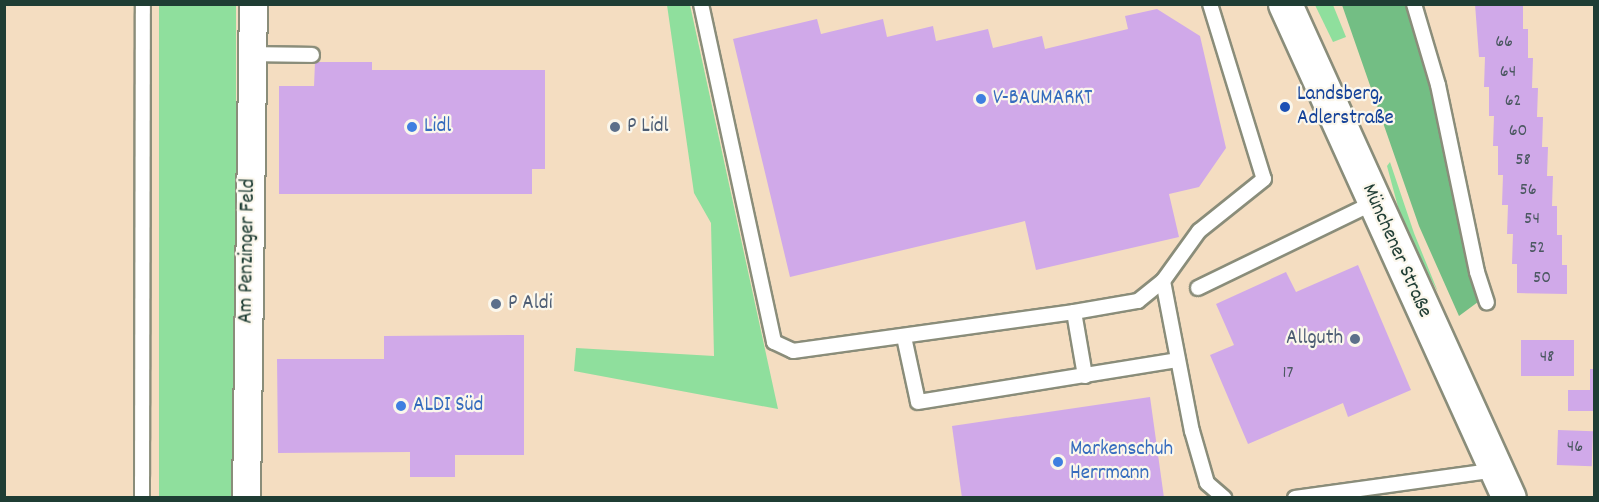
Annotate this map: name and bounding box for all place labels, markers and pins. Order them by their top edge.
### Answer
place label: Landsberg, Adlerstraße [1297,82,1394,132]
place label: V-BAUMARKT [993,86,1092,112]
marker: V-BAUMARKT [974,92,988,106]
marker: Landsberg, Adlerstraße [1278,100,1292,114]
place label: Lidl [424,114,451,140]
place label: P Lidl [627,114,669,140]
marker: Lidl [405,120,419,134]
marker: P Lidl [608,120,622,134]
place label: P Aldi [508,291,552,317]
marker: P Aldi [489,297,503,311]
place label: Allguth [1286,326,1343,352]
marker: Allguth [1348,332,1362,346]
place label: ALDI Süd [413,393,483,419]
marker: ALDI Süd [394,399,408,413]
place label: Markenschuh Herrmann [1070,437,1173,487]
marker: Markenschuh Herrmann [1051,455,1065,469]

